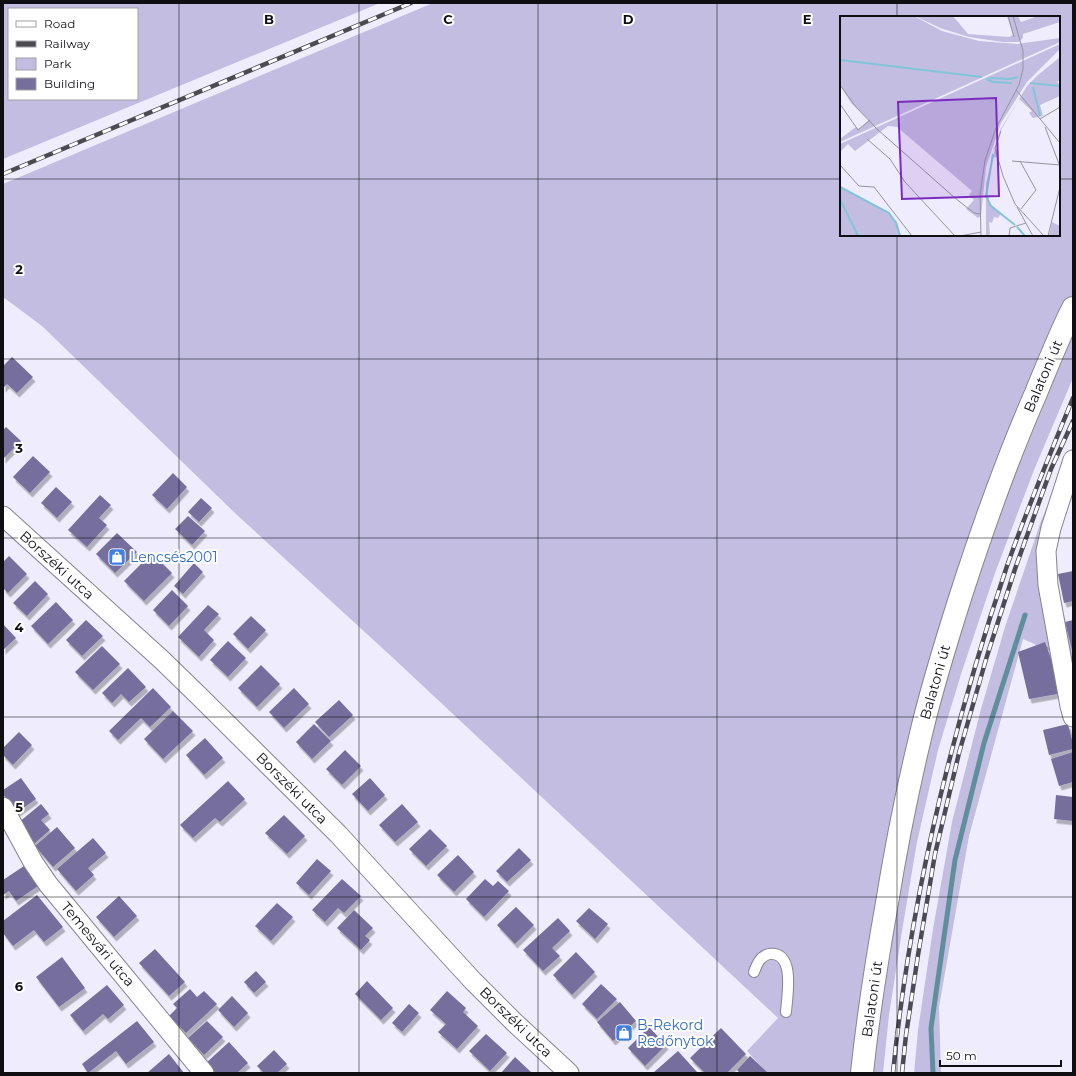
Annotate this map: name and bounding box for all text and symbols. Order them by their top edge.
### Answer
legend [8,8,138,100]
text: B [264,11,274,27]
text: C [443,11,453,27]
text: D [623,11,634,27]
text: E [803,11,812,27]
text: Road [44,16,75,31]
inset map [840,16,1060,236]
text: Railway [44,36,90,51]
text: Park [44,56,72,71]
text: Building [44,76,95,91]
text: 2 [15,261,23,277]
street label: Balatoni út [1020,337,1066,415]
text: 3 [14,440,23,456]
street label: Borszéki utca [16,527,98,603]
shop icon: Lencsés2001 [107,547,127,567]
place label: Lencsés2001 [130,548,217,566]
text: 4 [15,619,24,635]
street label: Balatoni út [916,642,954,722]
street label: Borszéki utca [252,748,332,828]
text: 5 [15,799,23,815]
street label: Temesvári utca [57,898,139,990]
street label: Balatoni út [858,959,886,1038]
text: 6 [15,978,24,994]
street label: Borszéki utca [476,983,556,1061]
place label: B-Rekord Redőnytok [637,1016,714,1050]
shop icon: B-Rekord Redőnytok [614,1023,634,1043]
scale bar [940,1042,1061,1068]
text: 50 m [946,1048,977,1063]

